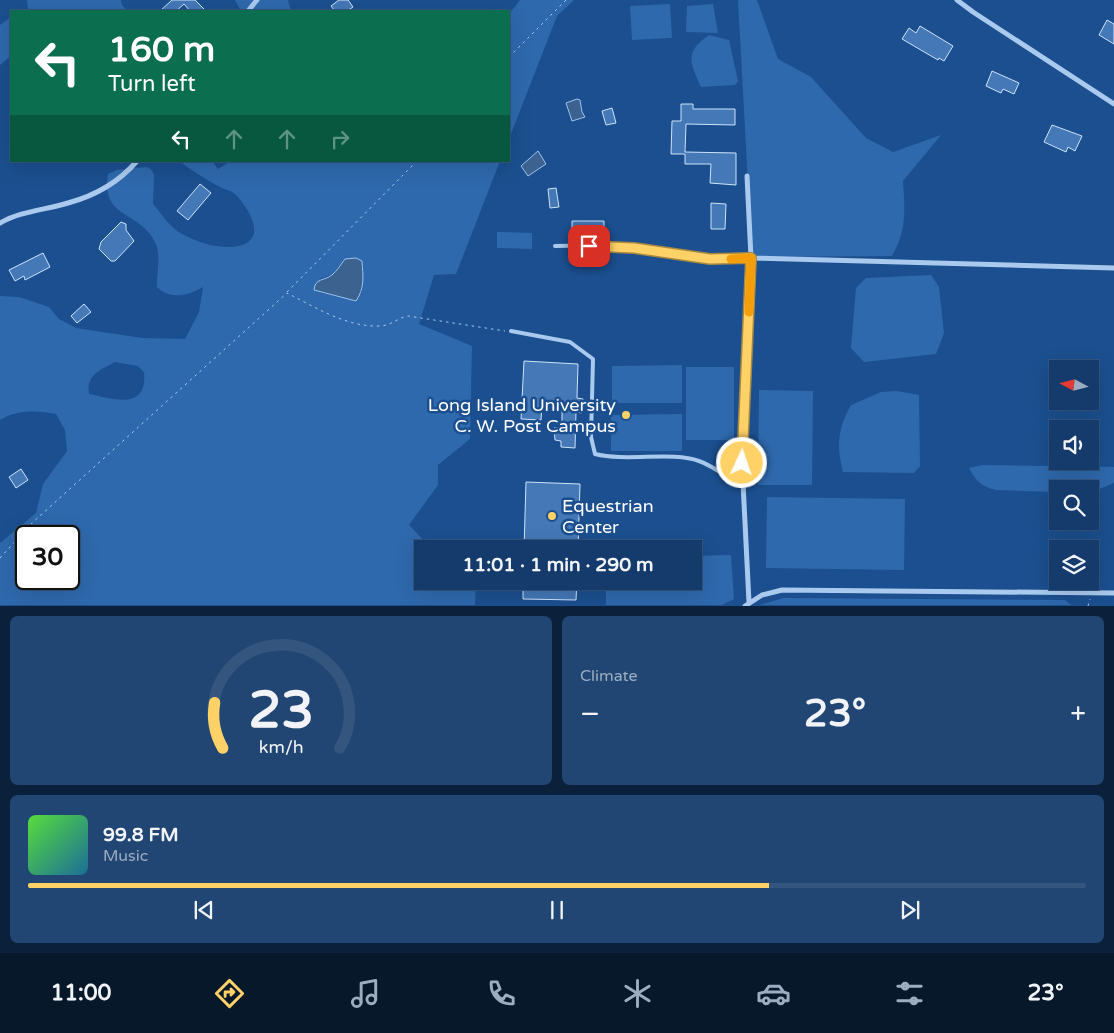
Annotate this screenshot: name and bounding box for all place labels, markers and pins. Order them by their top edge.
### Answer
pin [568,225,610,267]
place label: Long Island University C. W. Post Campus [428,394,616,437]
marker: Long Island University C. W. Post Campus [620,409,632,421]
place label: Equestrian Center [562,495,654,538]
marker: Equestrian Center [546,510,558,522]

